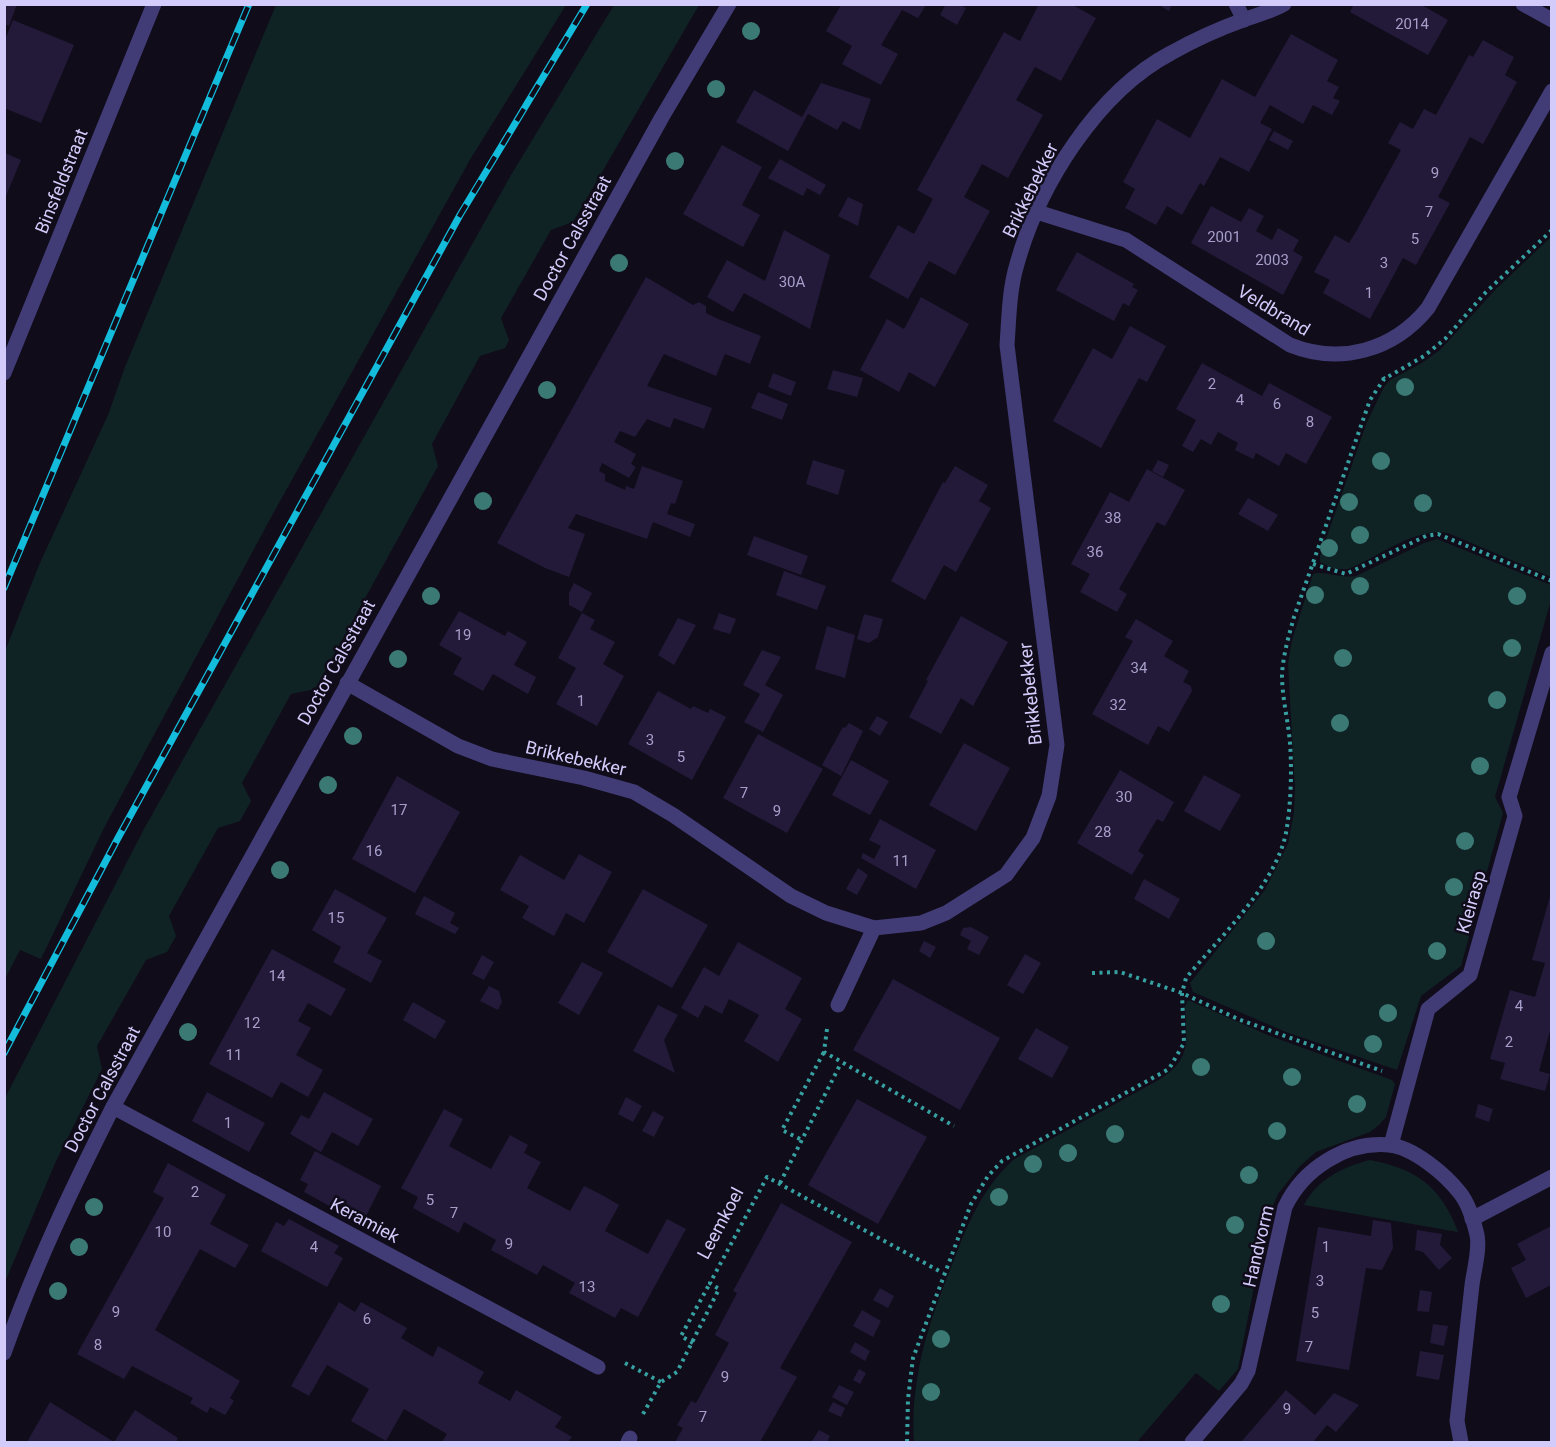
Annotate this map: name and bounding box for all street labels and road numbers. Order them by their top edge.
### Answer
street label: Binsfeldstraat [30,125,92,237]
street label: Brikkebekker [998,139,1062,241]
street label: Doctor Calsstraat [529,172,615,304]
street label: Veldbrand [1234,280,1314,340]
street label: Doctor Calsstraat [293,596,379,728]
street label: Brikkebekker [1014,642,1046,746]
street label: Brikkebekker [524,736,628,780]
street label: Kleirasp [1452,868,1490,936]
street label: Doctor Calsstraat [60,1022,144,1156]
street label: Leemkoel [692,1184,748,1262]
street label: Keramiek [327,1193,404,1247]
street label: Handvorm [1238,1203,1278,1289]

